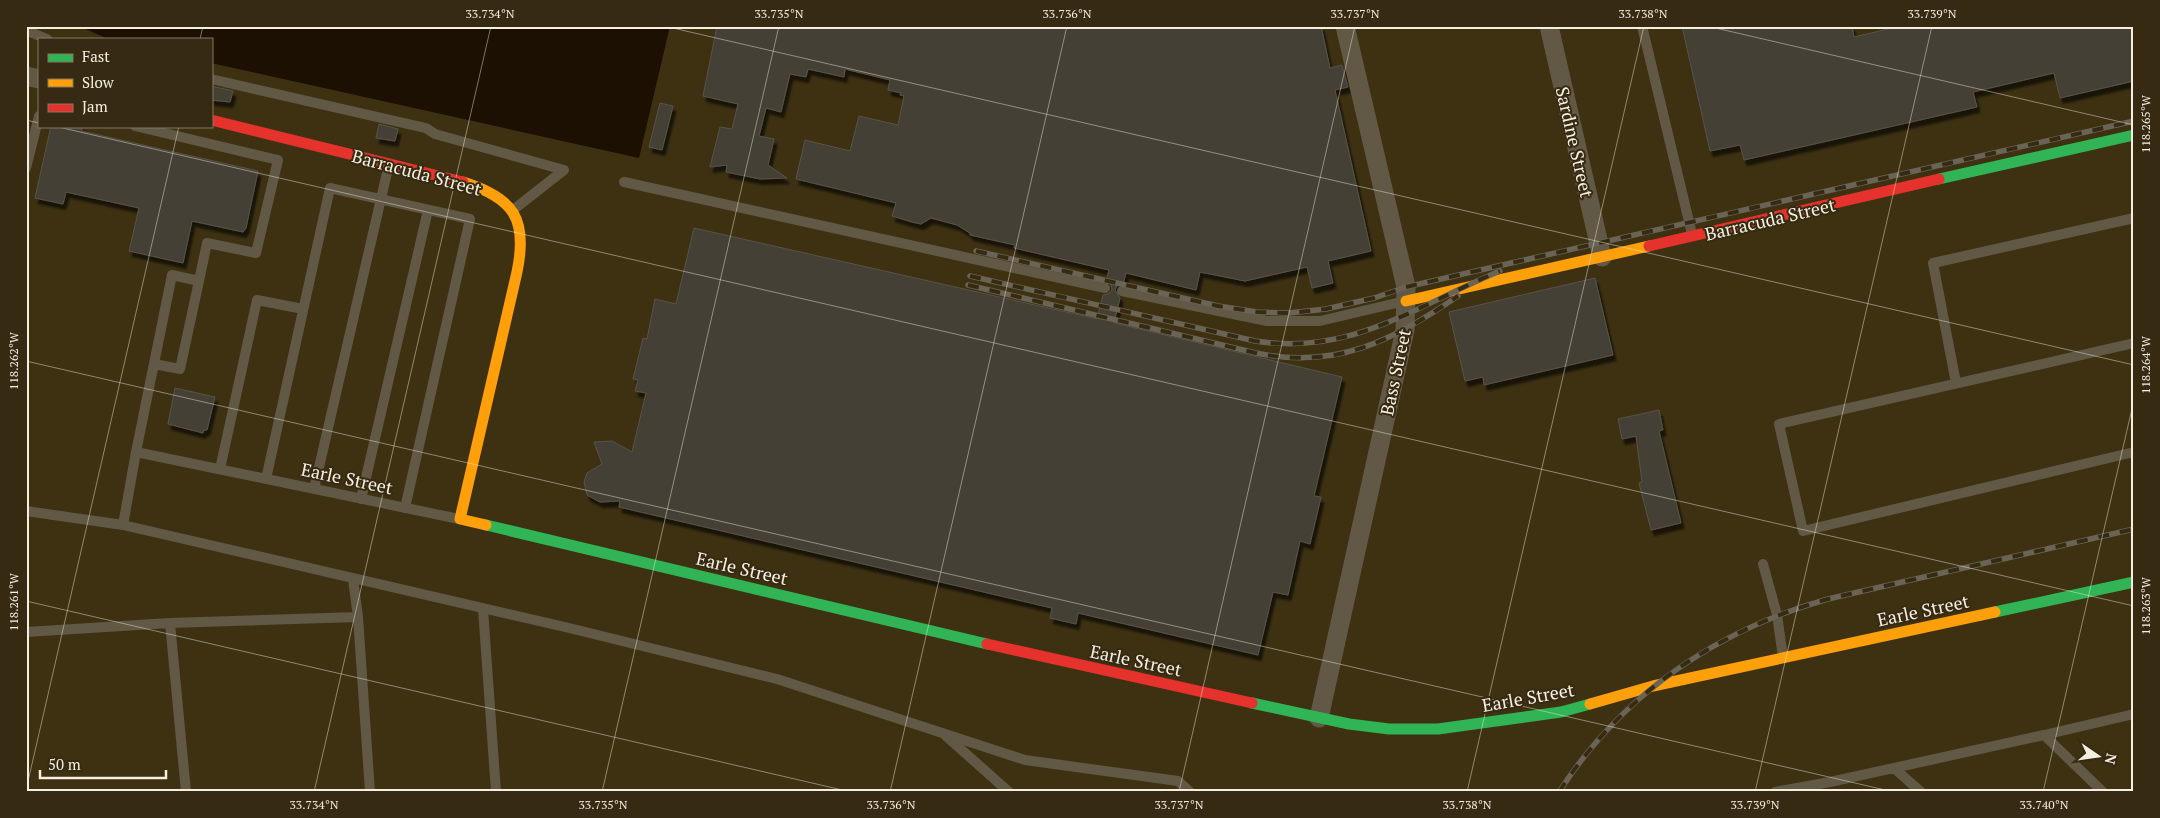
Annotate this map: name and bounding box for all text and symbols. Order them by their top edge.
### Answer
text: 33.734°N [465,6,515,21]
text: 33.735°N [754,6,804,21]
text: 33.736°N [1042,6,1092,21]
text: 33.737°N [1330,6,1380,21]
text: 33.738°N [1618,6,1668,21]
text: 33.739°N [1907,6,1957,21]
legend [38,38,212,128]
text: Fast [82,46,110,66]
text: Slow [82,72,115,92]
street label: Sardine Street [1551,84,1599,200]
text: 118.265°W [2138,94,2153,153]
text: Jam [82,96,108,116]
street label: Barracuda Street [350,143,485,201]
street label: Barracuda Street [1702,192,1838,246]
street label: Bass Street [1374,326,1416,418]
text: 118.262°W [6,331,21,390]
text: 118.264°W [2138,335,2153,394]
street label: Earle Street [299,457,395,500]
street label: Earle Street [694,546,790,590]
text: 118.261°W [6,572,21,631]
text: 118.263°W [2138,576,2153,635]
street label: Earle Street [1875,588,1971,631]
street label: Earle Street [1088,639,1184,682]
street label: Earle Street [1480,677,1576,717]
north arrow [2072,730,2122,780]
scale bar [40,748,166,780]
text: N [2101,752,2122,767]
text: 50 m [48,754,81,774]
text: 33.734°N [289,797,339,812]
text: 33.735°N [578,797,628,812]
text: 33.736°N [866,797,916,812]
text: 33.737°N [1154,797,1204,812]
text: 33.738°N [1442,797,1492,812]
text: 33.739°N [1730,797,1780,812]
text: 33.740°N [2019,797,2069,812]

